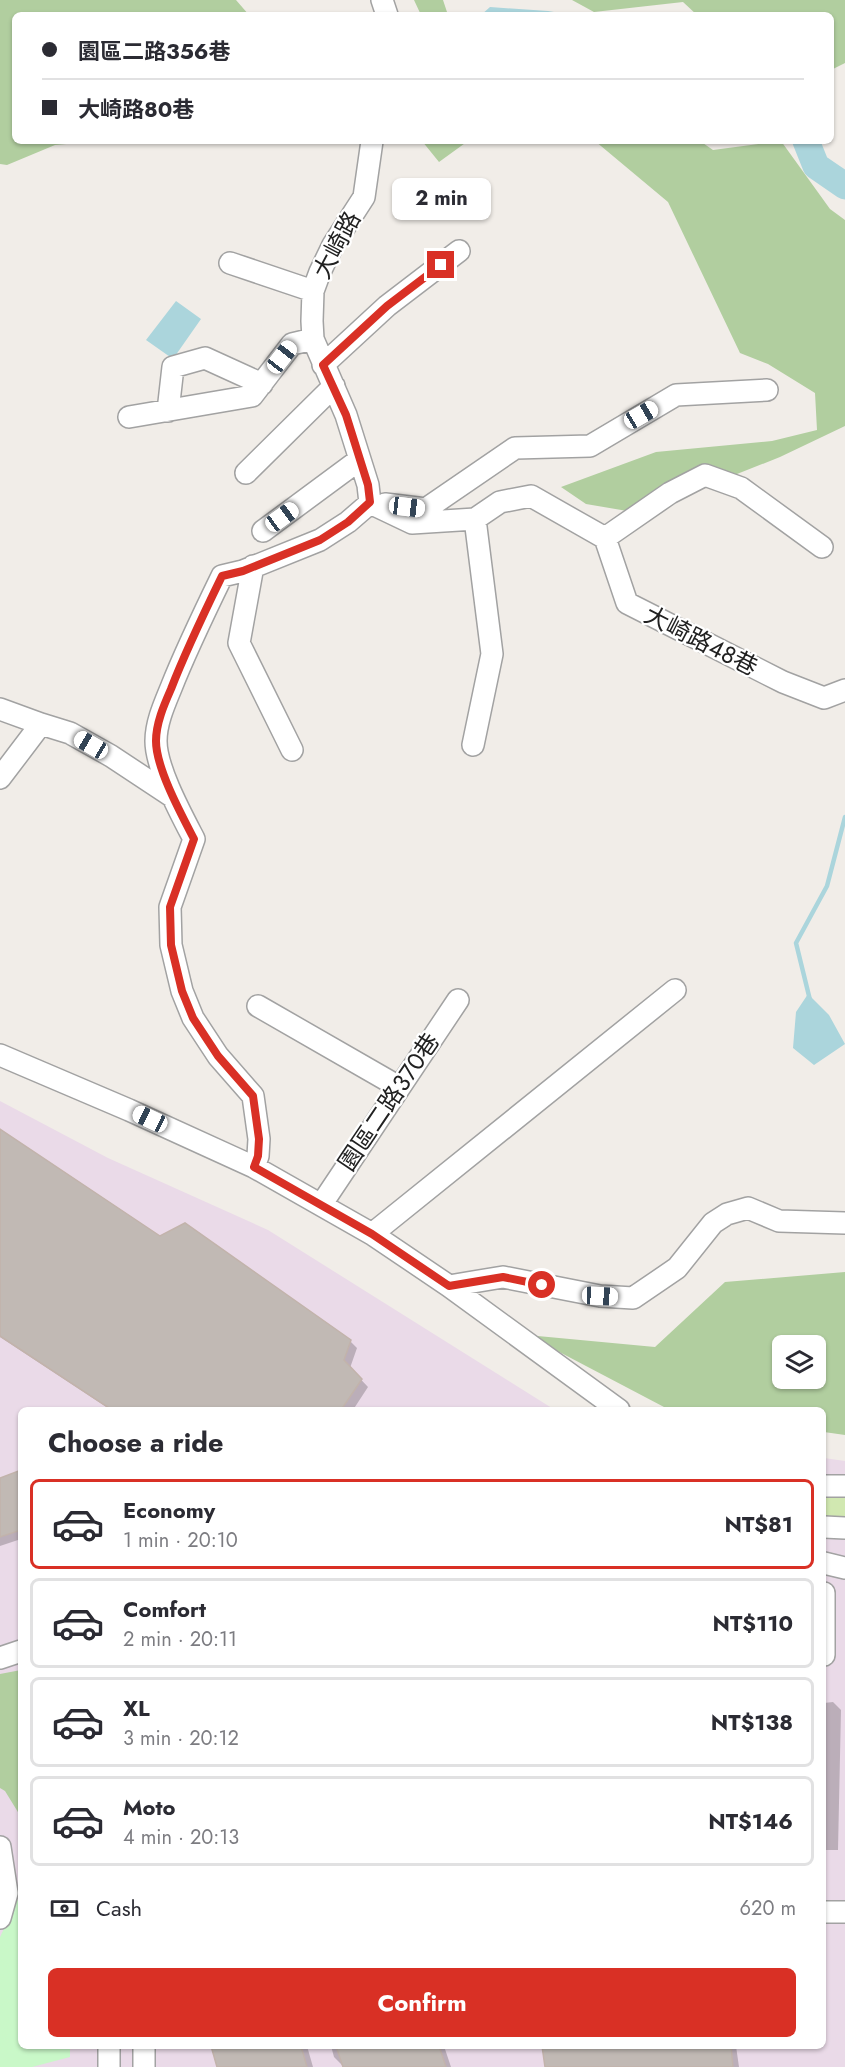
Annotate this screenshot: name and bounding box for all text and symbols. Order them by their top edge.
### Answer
text: 園區二路356巷 [78,35,231,67]
text: 大崎路80巷 [78,93,194,125]
callout: 2 min [392,178,490,220]
text: 2 min [415,184,468,213]
street label: 大崎路 [304,205,369,285]
route end [427,251,454,278]
car [264,337,300,377]
car [621,398,661,432]
car [388,496,426,518]
car [262,499,302,535]
street label: 大崎路48巷 [638,597,764,684]
car [71,728,111,762]
street label: 園區二路370巷 [329,1026,448,1178]
car [130,1103,170,1135]
route start [528,1271,555,1298]
car [582,1286,618,1306]
map controls [772,1335,826,1389]
button: layers [772,1335,826,1389]
text: Choose a ride [48,1423,223,1462]
text: Economy [123,1494,215,1526]
icon: car [51,1497,105,1551]
text: NT$81 [725,1508,793,1540]
text: 1 min · 20:10 [123,1526,238,1555]
text: Comfort [123,1593,206,1625]
icon: car [51,1596,105,1650]
text: NT$110 [713,1607,793,1639]
text: 2 min · 20:11 [123,1625,237,1654]
text: XL [123,1692,150,1724]
icon: car [51,1695,105,1749]
text: NT$138 [711,1706,793,1738]
text: 3 min · 20:12 [123,1724,239,1753]
text: Moto [123,1791,176,1823]
icon: car [51,1794,105,1848]
text: NT$146 [708,1805,793,1837]
text: 4 min · 20:13 [123,1823,239,1852]
icon: cash [48,1892,81,1925]
text: Cash [96,1892,142,1924]
text: 620 m [740,1894,796,1923]
button: Confirm [48,1968,796,2037]

